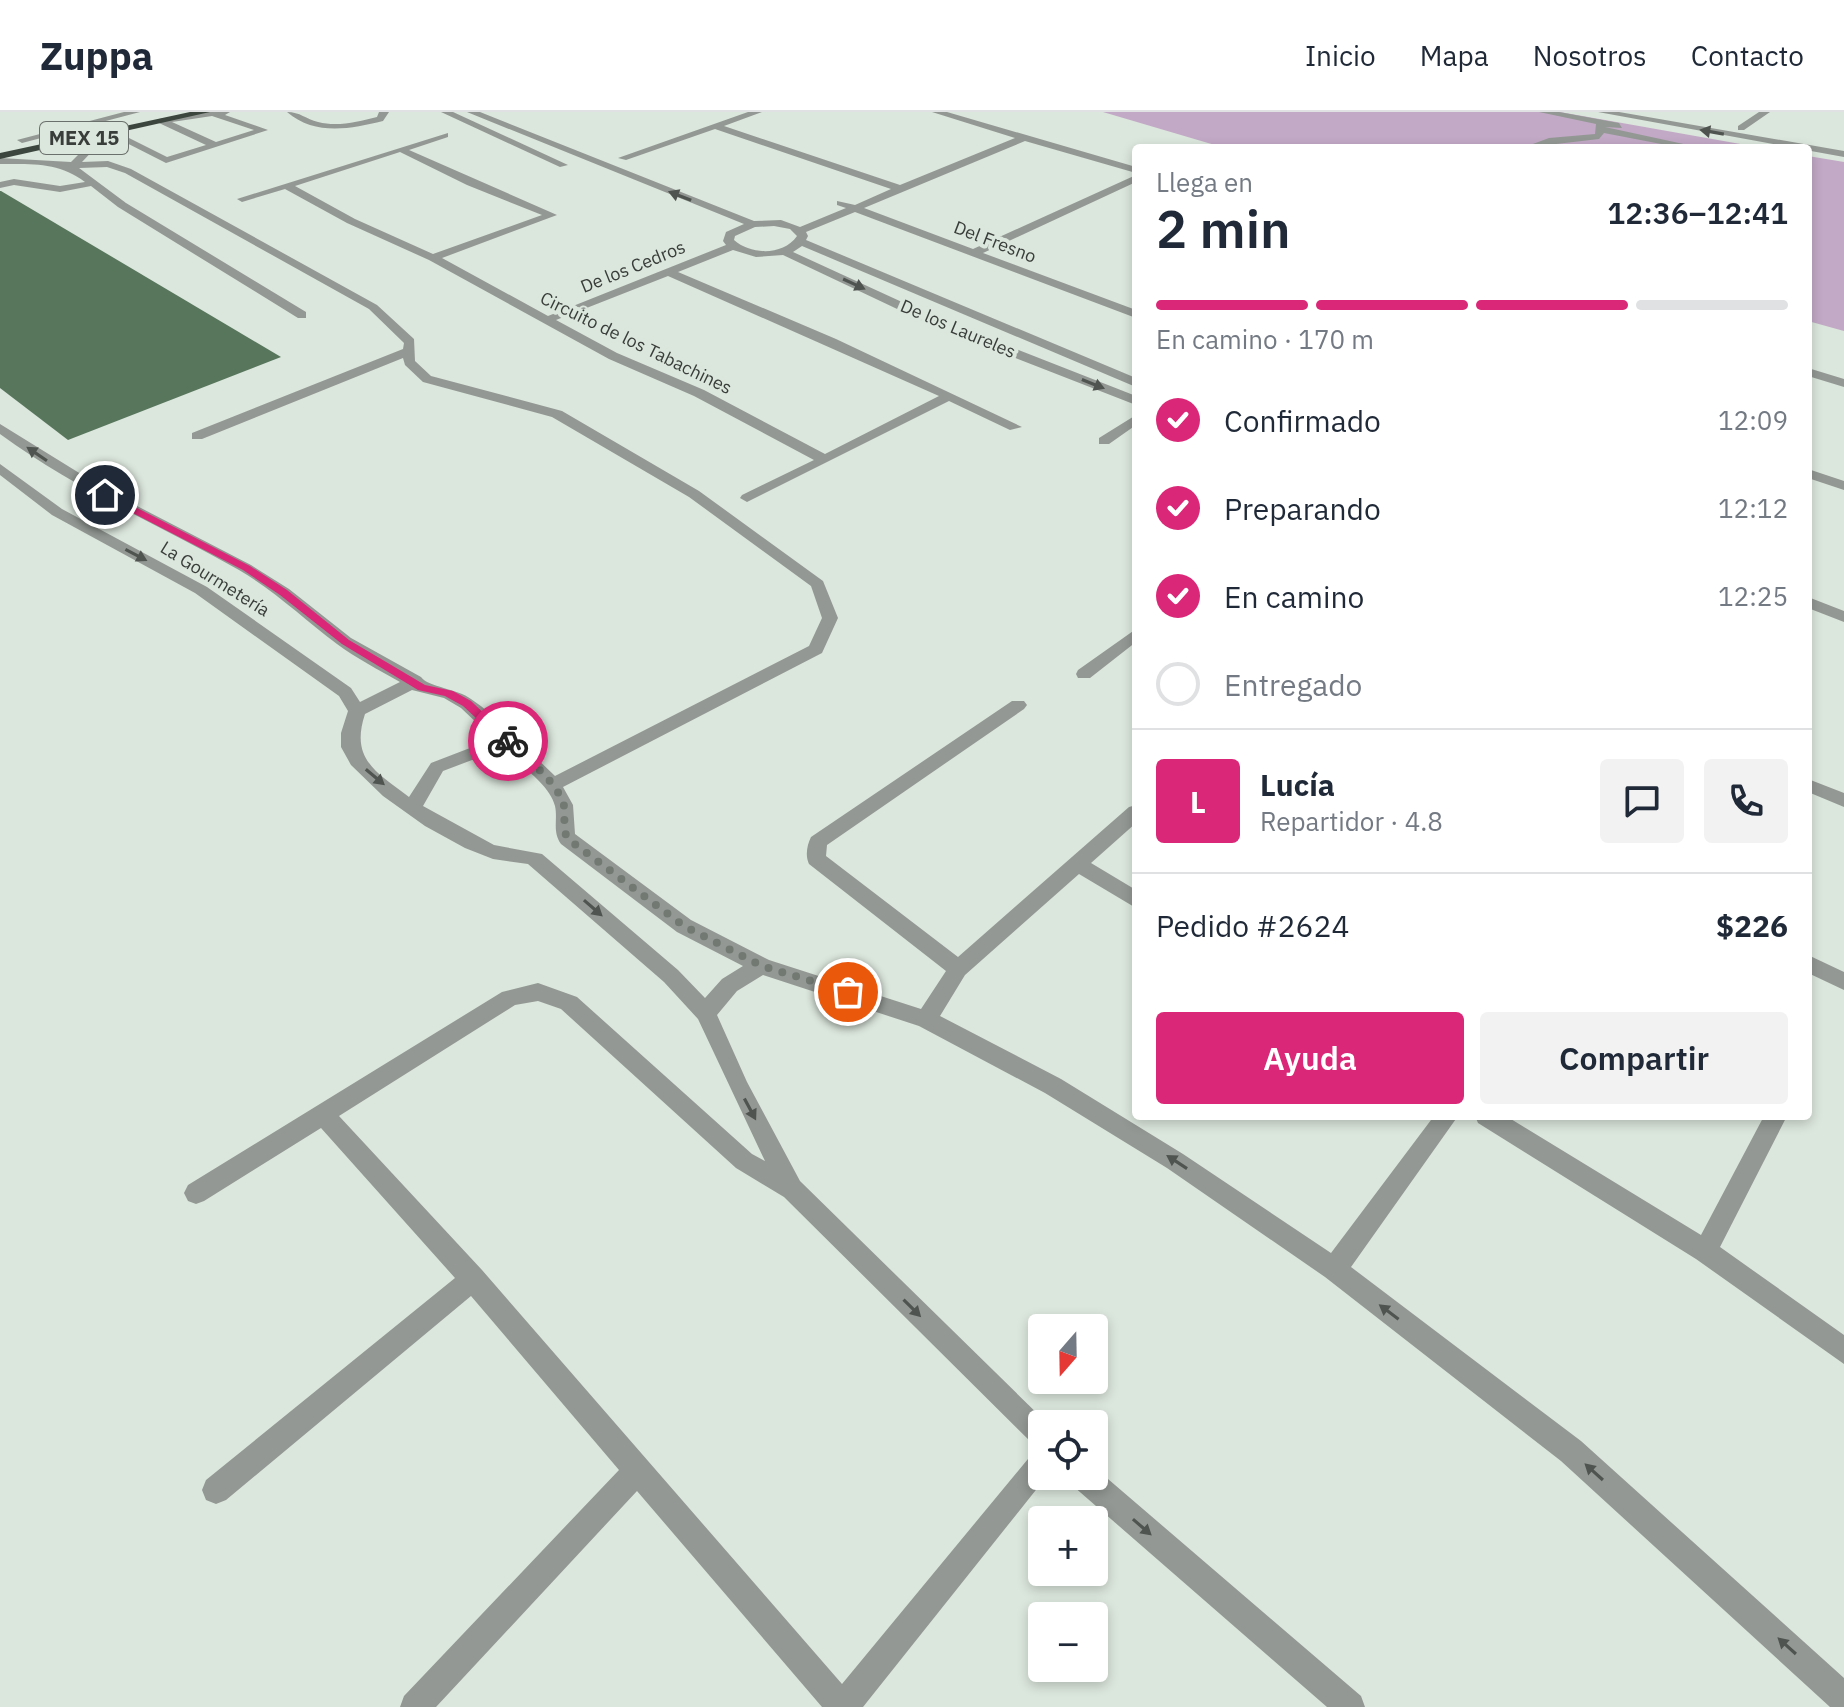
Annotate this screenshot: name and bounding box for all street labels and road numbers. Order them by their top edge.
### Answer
road number: MEX 15 [40,122,128,154]
street label: Del Fresno [951,215,1040,268]
street label: De los Cedros [577,235,689,298]
street label: Circuito de los Tabachines [537,286,736,399]
street label: De los Laureles [897,294,1019,363]
street label: La Gourmetería [156,536,275,622]

